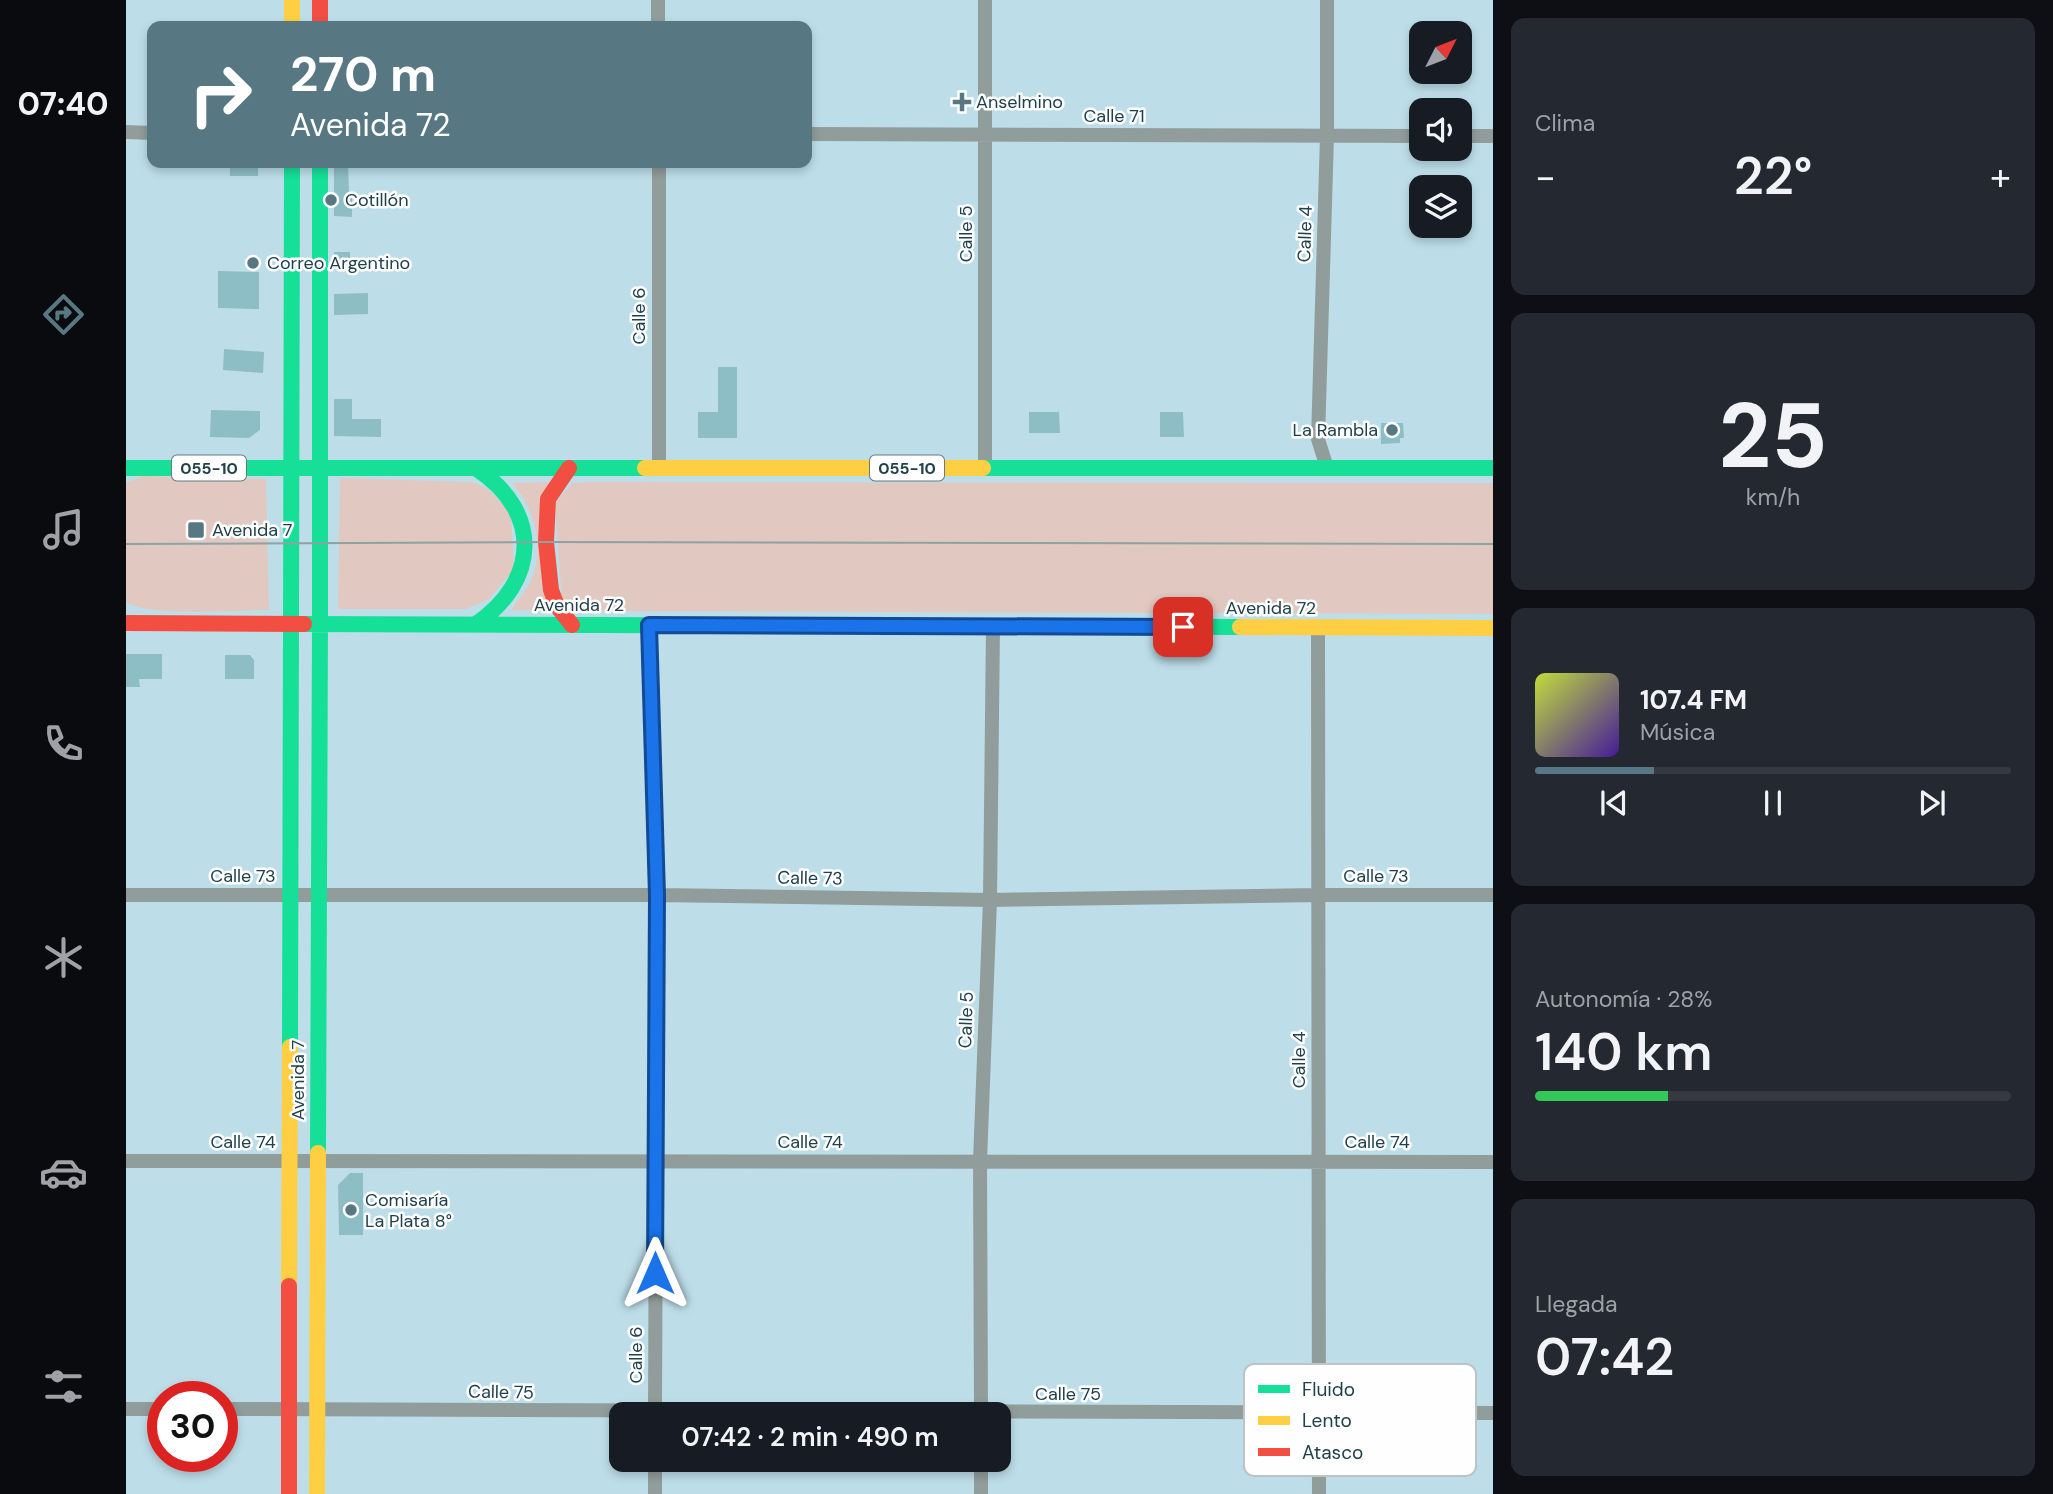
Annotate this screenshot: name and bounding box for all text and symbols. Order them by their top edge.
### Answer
north arrow [1409,21,1472,84]
map controls [1409,21,1472,238]
text: 270 m [290,42,436,106]
icon: right [175,49,266,140]
text: 07:40 [18,83,108,125]
place label: Anselmino [976,90,1063,114]
marker: Anselmino [954,94,970,110]
button: sound [1409,98,1472,161]
text: Avenida 72 [290,104,451,146]
street label: Calle 71 [1083,104,1145,128]
text: Clima [1535,108,1595,138]
text: 22° [1734,142,1812,210]
text: − [1535,152,1556,202]
text: + [1990,152,2011,202]
button: layers [1409,175,1472,238]
place label: Cotillón [345,188,409,212]
marker: Cotillón [323,192,339,208]
street label: Calle 4 [1292,205,1318,263]
street label: Calle 5 [954,206,978,262]
place label: Correo Argentino [267,251,410,275]
marker: Correo Argentino [245,255,261,271]
street label: Calle 6 [627,287,651,345]
icon: directions [39,290,88,339]
text: 25 [1718,377,1828,495]
place label: La Rambla [1293,418,1378,442]
marker: La Rambla [1384,422,1400,438]
road number: 055-10 [172,456,246,481]
road number: 055-10 [870,456,944,481]
text: km/h [1746,482,1800,512]
icon: music [39,505,88,554]
place label: Avenida 7 [212,518,292,542]
marker: Avenida 7 [186,520,206,540]
street label: Avenida 72 [534,593,624,617]
street label: Avenida 72 [1226,596,1316,620]
pin [1153,597,1213,657]
icon: arrive [1164,608,1202,646]
text: 107.4 FM [1640,683,1747,717]
text: Música [1640,717,1715,747]
icon: phone [39,719,88,768]
icon: previous [1595,784,1633,822]
icon: pause [1754,784,1792,822]
icon: next [1913,784,1951,822]
street label: Calle 73 [210,864,276,888]
street label: Calle 73 [1343,864,1409,888]
street label: Calle 73 [777,865,843,891]
icon: climate [39,933,88,982]
text: Autonomía · 28% [1535,984,1712,1014]
street label: Calle 5 [953,991,979,1049]
text: 140 km [1535,1018,1712,1086]
street label: Calle 4 [1287,1032,1311,1088]
street label: Avenida 7 [286,1040,310,1120]
street label: Calle 74 [210,1130,276,1154]
street label: Calle 74 [777,1130,843,1154]
street label: Calle 74 [1344,1130,1410,1154]
icon: car [39,1148,88,1197]
place label: Comisaría La Plata 8° [365,1188,452,1233]
marker: Comisaría La Plata 8° [343,1202,359,1218]
position arrow [618,1236,692,1310]
text: Llegada [1535,1289,1618,1319]
text: 07:42 [1535,1323,1674,1391]
street label: Calle 6 [624,1326,648,1384]
icon: filters [39,1362,88,1411]
legend [1244,1364,1476,1476]
text: Fluido [1302,1377,1355,1402]
street label: Calle 75 [468,1379,534,1405]
speed limit sign: 30 [147,1381,238,1472]
street label: Calle 75 [1035,1382,1101,1406]
text: Lento [1302,1408,1352,1433]
text: 07:42 · 2 min · 490 m [682,1420,938,1454]
text: Atasco [1302,1440,1363,1465]

